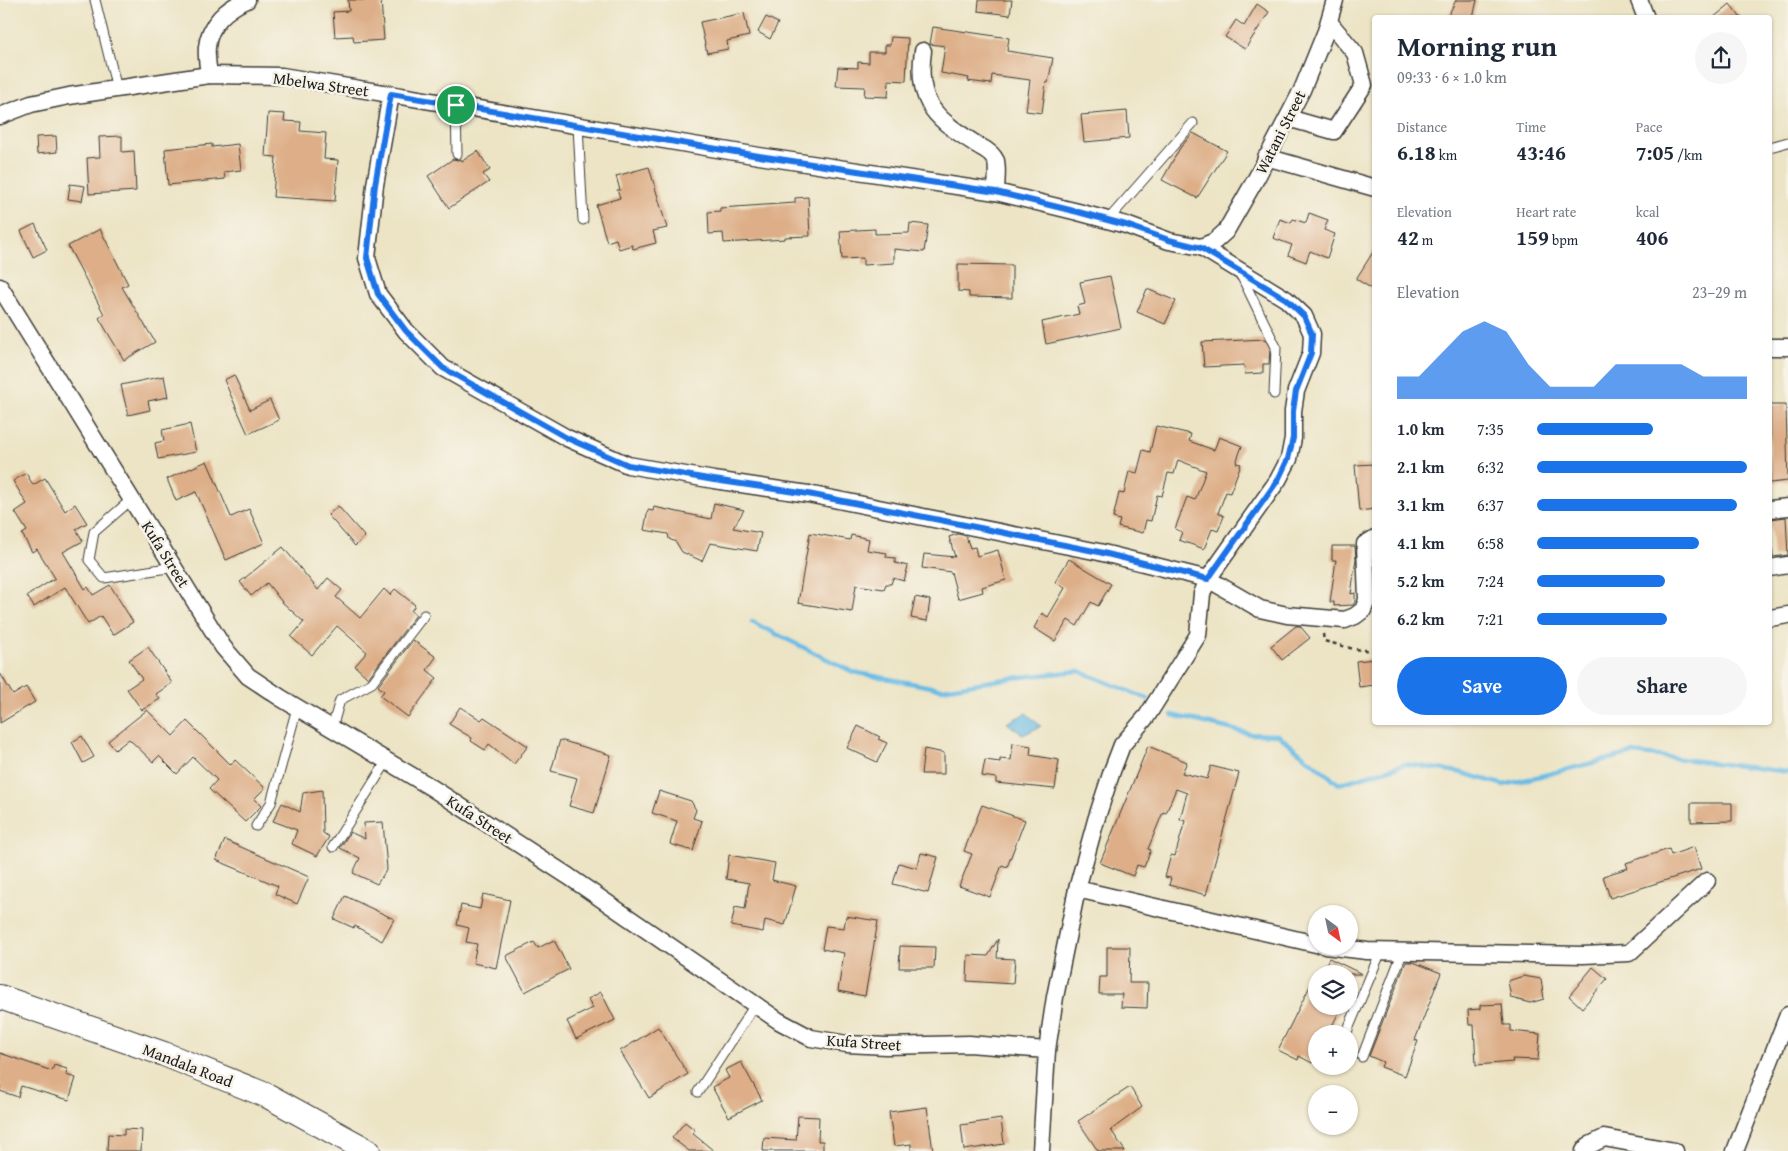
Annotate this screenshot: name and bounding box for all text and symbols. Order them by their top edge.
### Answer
text: Morning run [1397,25,1557,66]
button: share [1695,32,1747,84]
street label: Mbelwa Street [272,65,371,103]
text: 09:33 · 6 × 1.0 km [1397,65,1507,89]
pin [435,84,477,126]
street label: Watani Street [1249,86,1312,178]
icon: arrive [442,91,470,119]
text: Distance [1397,117,1447,137]
text: Time [1516,117,1546,137]
text: Pace [1636,117,1663,137]
text: 6.18 [1397,137,1436,168]
text: 43:46 [1516,137,1566,168]
text: 7:05 [1636,137,1674,168]
text: km [1436,145,1457,165]
text: /km [1674,145,1702,165]
text: Elevation [1397,202,1452,222]
text: Heart rate [1516,202,1576,222]
text: kcal [1636,202,1660,222]
text: 42 [1397,222,1419,253]
text: 159 [1516,222,1549,253]
text: 406 [1636,222,1668,253]
text: m [1419,230,1433,250]
text: bpm [1549,230,1578,250]
text: Elevation [1397,280,1460,304]
text: 23–29 m [1692,280,1747,304]
text: 1.0 km [1397,417,1444,441]
text: 7:35 [1477,417,1504,441]
text: 2.1 km [1397,455,1444,479]
text: 6:32 [1477,455,1504,479]
text: 3.1 km [1397,493,1444,517]
text: 6:37 [1477,493,1504,517]
street label: Kufa Street [136,516,196,592]
text: 4.1 km [1397,531,1444,555]
text: 6:58 [1477,531,1504,555]
text: 5.2 km [1397,569,1444,593]
text: 7:24 [1477,569,1504,593]
text: 6.2 km [1397,607,1444,631]
text: 7:21 [1477,607,1504,631]
button: Save [1397,657,1567,715]
button: Share [1577,657,1747,715]
street label: Kufa Street [442,789,518,850]
north arrow [1308,905,1358,955]
map controls [1308,905,1358,1135]
button: layers [1308,965,1358,1015]
button: + [1308,1025,1358,1075]
street label: Kufa Street [826,1027,903,1057]
street label: Mandala Road [139,1037,237,1093]
button: − [1308,1085,1358,1135]

